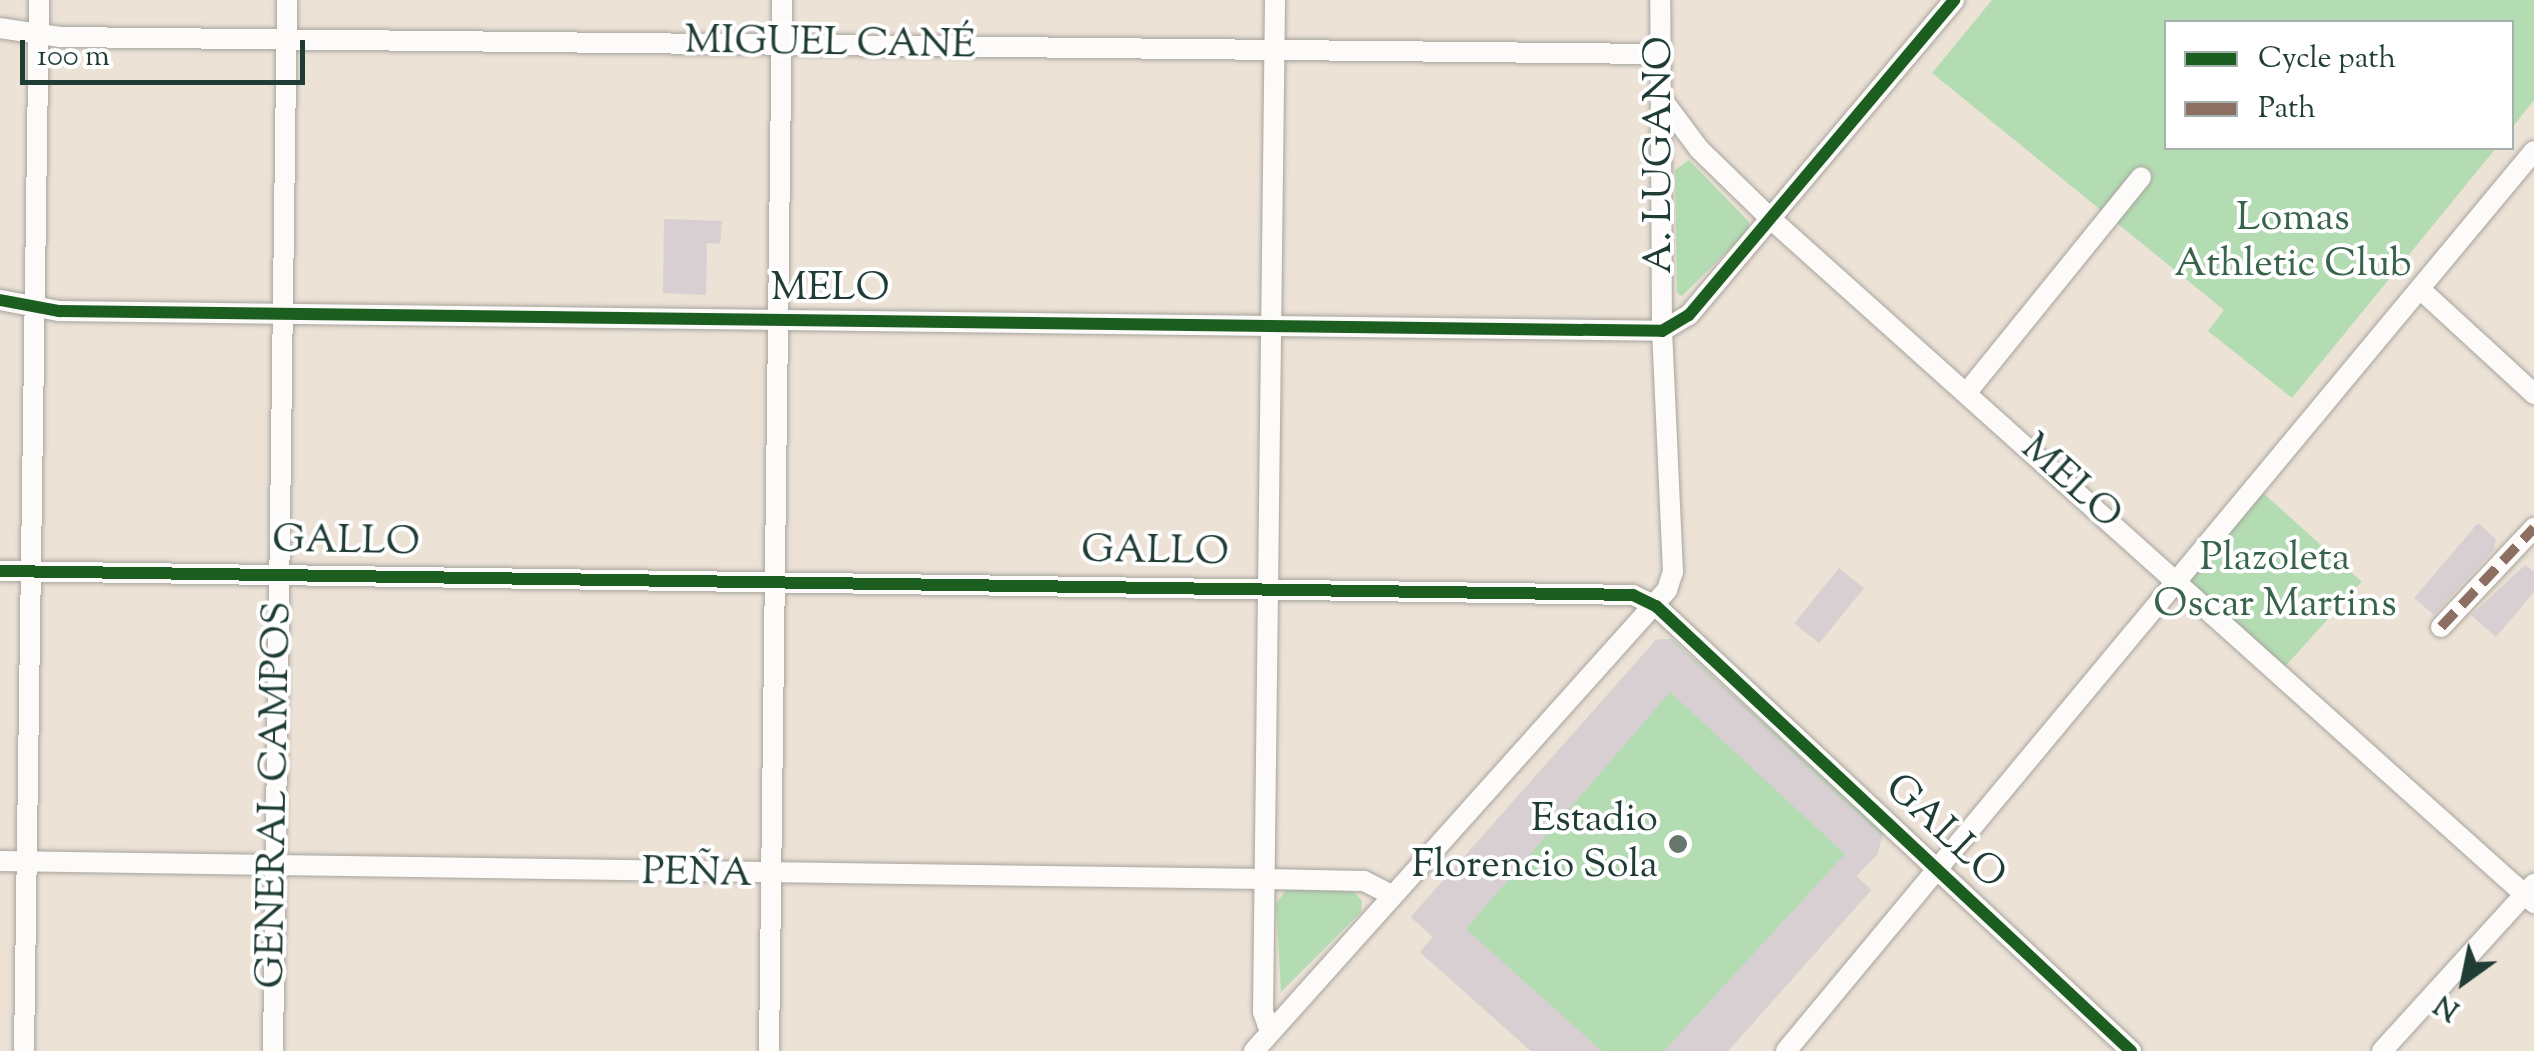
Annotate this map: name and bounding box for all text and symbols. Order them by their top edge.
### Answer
street label: MIGUEL CANÉ [684,18,976,72]
scale bar [25,20,310,82]
legend [2164,20,2514,150]
text: 100 m [37,36,110,79]
street label: A. LUGANO [1637,36,1685,274]
text: Cycle path [2258,38,2396,81]
text: Path [2258,88,2316,131]
park label: Lomas Athletic Club [2174,196,2412,290]
street label: MELO [770,266,890,314]
street label: MELO [2010,425,2130,541]
street label: GALLO [272,518,420,568]
street label: GALLO [1081,528,1229,578]
park label: Plazoleta Oscar Martins [2153,536,2397,630]
street label: GENERAL CAMPOS [249,601,303,989]
street label: GALLO [1874,765,2014,901]
place label: Estadio Florencio Sola [1412,797,1658,891]
marker: Estadio Florencio Sola [1667,833,1689,855]
street label: PEÑA [641,850,753,900]
north arrow [2414,931,2514,1031]
text: N [2427,983,2468,1029]

